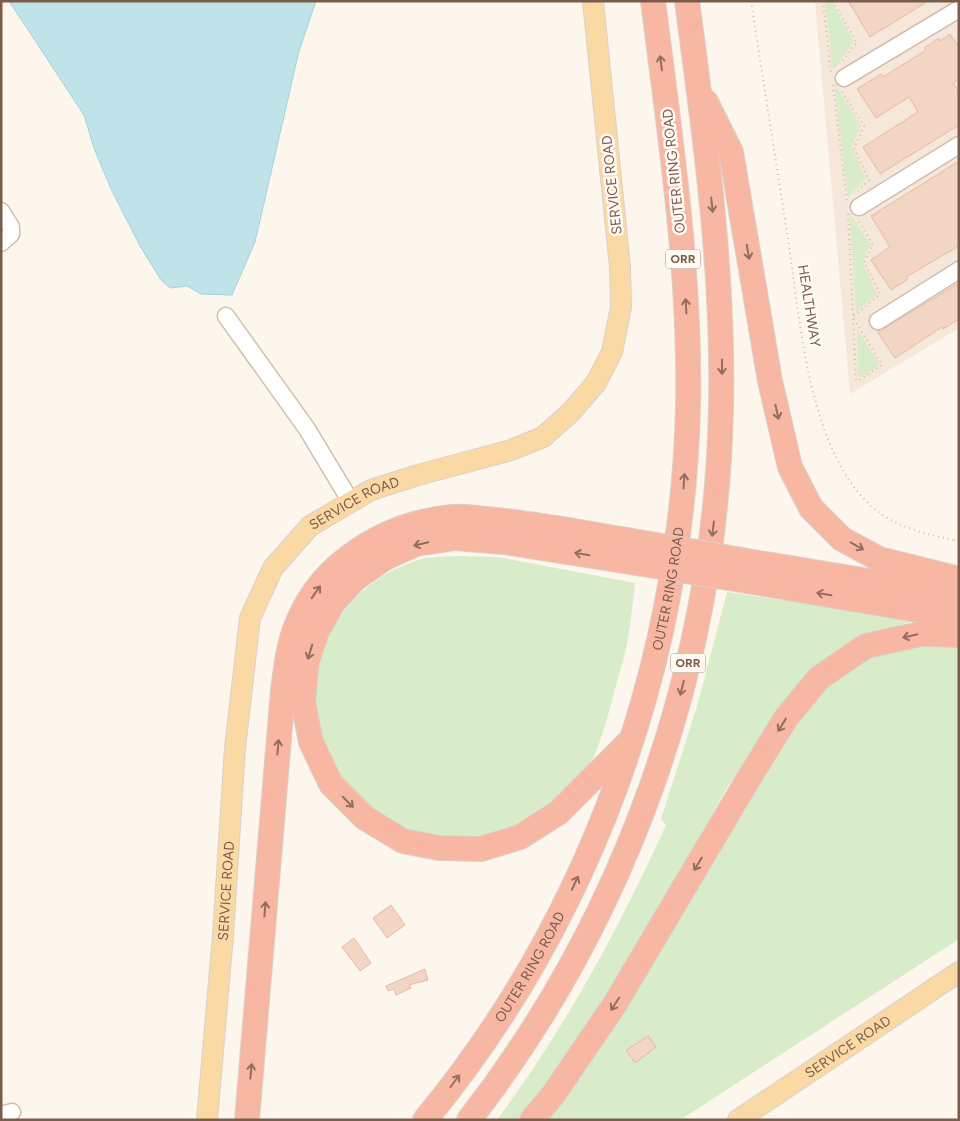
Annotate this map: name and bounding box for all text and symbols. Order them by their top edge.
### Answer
one-way arrow [656,55,666,71]
street label: OUTER RING ROAD [659,108,689,234]
street label: SERVICE ROAD [598,135,626,235]
one-way arrow [707,196,717,212]
one-way arrow [744,244,754,260]
road number: ORR [666,250,700,268]
street label: HEALTHWAY [794,263,824,349]
one-way arrow [681,298,690,314]
one-way arrow [717,358,727,375]
one-way arrow [773,403,782,419]
street label: SERVICE ROAD [306,473,401,533]
one-way arrow [679,473,688,489]
one-way arrow [708,521,718,537]
street label: OUTER RING ROAD [648,526,687,652]
one-way arrow [413,540,429,549]
one-way arrow [849,542,863,552]
one-way arrow [574,549,590,559]
one-way arrow [311,585,321,599]
one-way arrow [817,589,833,599]
one-way arrow [903,632,919,641]
one-way arrow [305,644,315,660]
road number: ORR [670,654,706,672]
one-way arrow [677,680,686,696]
one-way arrow [776,718,786,732]
one-way arrow [273,740,283,756]
one-way arrow [342,795,354,807]
street label: SERVICE ROAD [214,840,238,941]
one-way arrow [692,857,702,871]
one-way arrow [571,876,581,891]
one-way arrow [260,901,269,917]
street label: OUTER RING ROAD [491,908,568,1025]
one-way arrow [609,997,619,1011]
street label: SERVICE ROAD [801,1012,894,1081]
one-way arrow [247,1063,256,1079]
one-way arrow [450,1074,460,1088]

